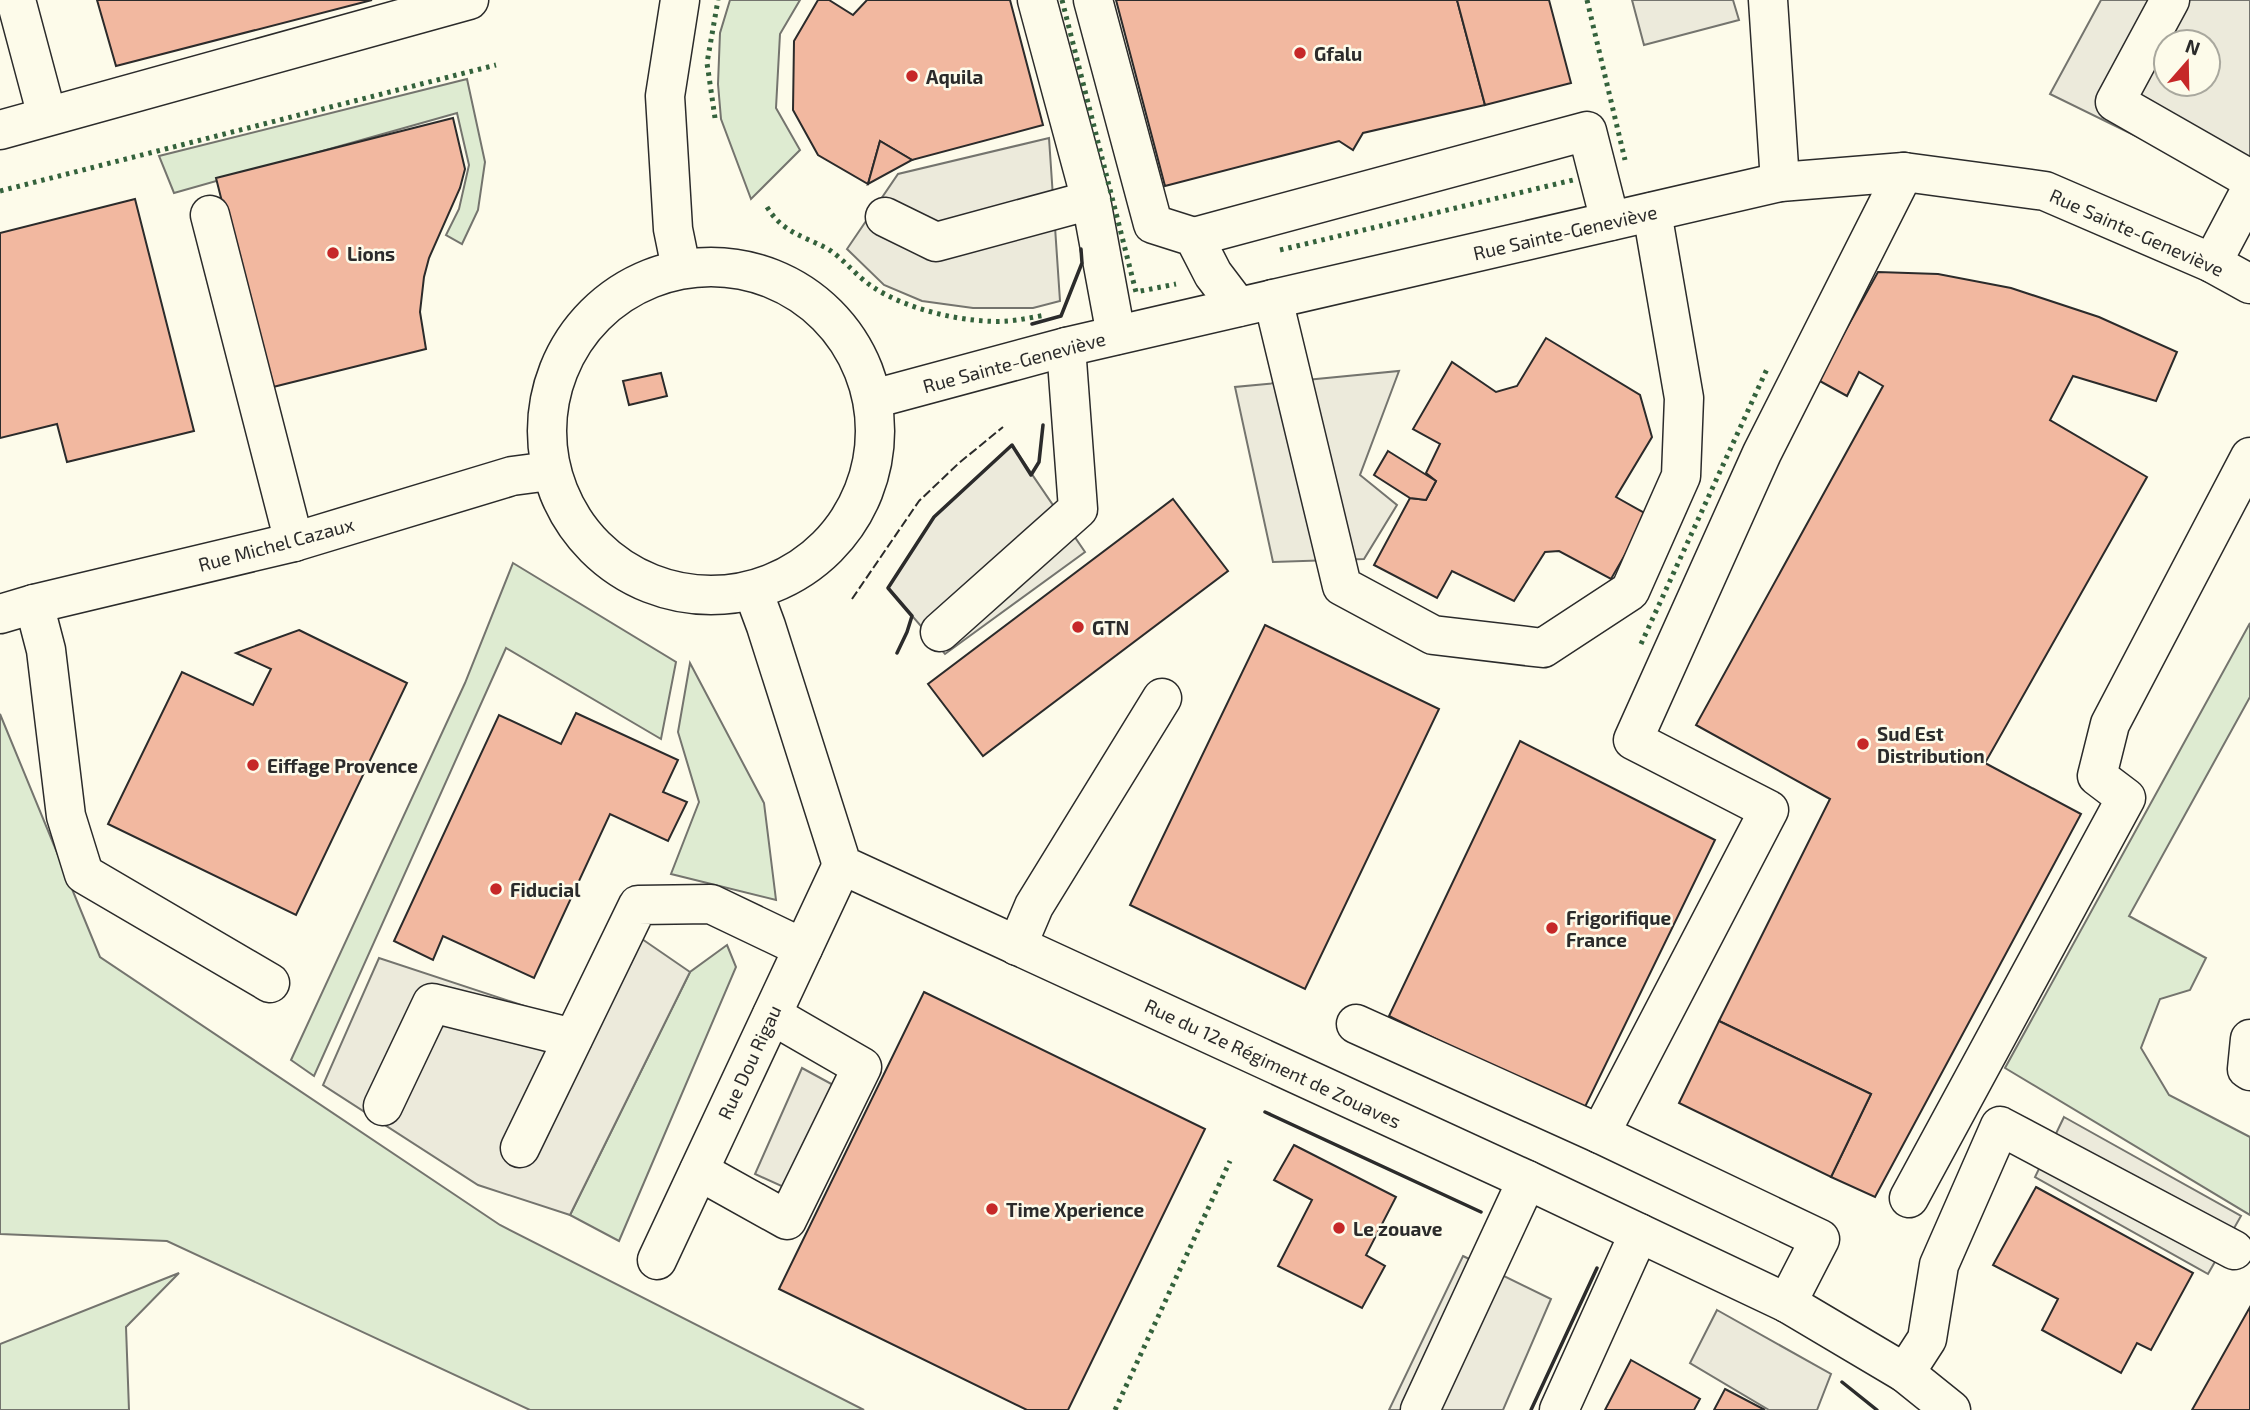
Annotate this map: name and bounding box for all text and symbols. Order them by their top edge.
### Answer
north arrow [2152,28,2222,98]
text: N [2183,33,2203,60]
place label: Gfalu [1314,42,1362,65]
marker: Gfalu [1292,45,1308,61]
place label: Aquila [926,65,983,88]
marker: Aquila [904,68,920,84]
street label: Rue Sainte-Geneviève [2046,183,2228,281]
street label: Rue Sainte-Geneviève [1471,200,1659,264]
place label: Lions [347,242,395,265]
marker: Lions [325,245,341,261]
street label: Rue Sainte-Geneviève [920,327,1108,397]
street label: Rue Michel Cazaux [195,512,357,576]
place label: GTN [1092,616,1129,639]
marker: GTN [1070,619,1086,635]
place label: Sud Est Distribution [1877,722,1985,767]
marker: Sud Est Distribution [1855,736,1871,752]
place label: Eiffage Provence [267,754,418,777]
marker: Eiffage Provence [245,757,261,773]
place label: Fiducial [510,878,581,901]
marker: Fiducial [488,881,504,897]
place label: Frigorifique France [1566,906,1671,951]
marker: Frigorifique France [1544,920,1560,936]
street label: Rue du 12e Régiment de Zouaves [1141,993,1405,1133]
street label: Rue Dou Rigau [712,1001,786,1123]
place label: Time Xperience [1006,1198,1145,1221]
marker: Time Xperience [984,1201,1000,1217]
place label: Le zouave [1353,1217,1443,1240]
marker: Le zouave [1331,1220,1347,1236]

